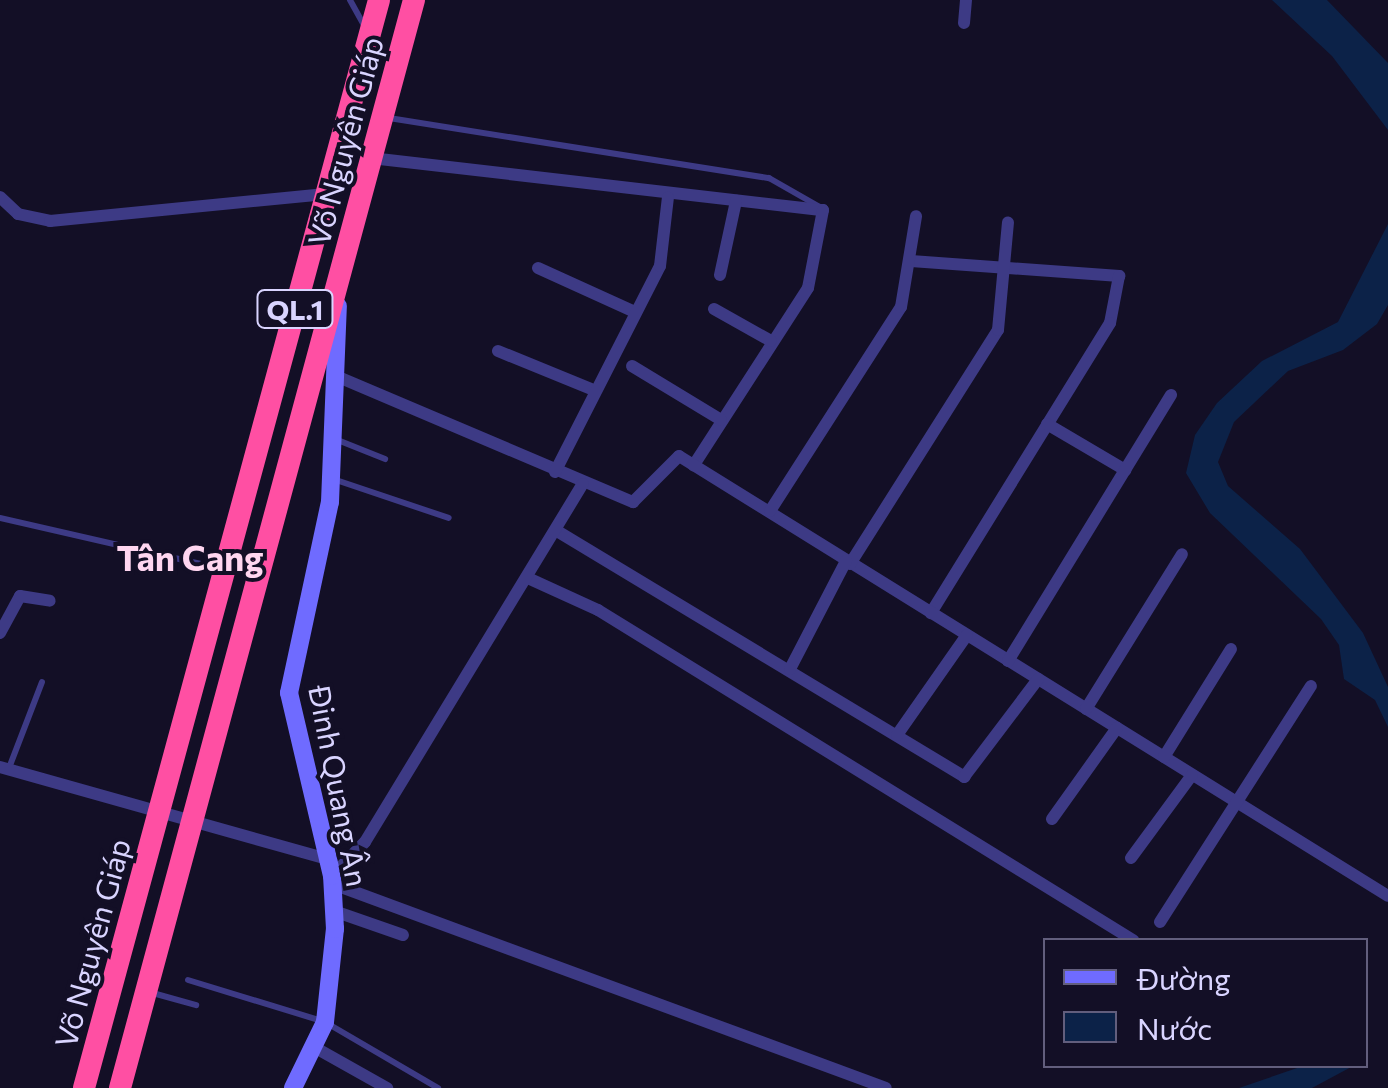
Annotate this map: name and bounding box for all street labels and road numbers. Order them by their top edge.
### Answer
street label: Võ Nguyên Giáp [300,33,390,249]
road number: QL.1 [255,286,335,332]
street label: Đinh Quang Ân [302,682,376,890]
street label: Võ Nguyên Giáp [47,835,137,1051]

